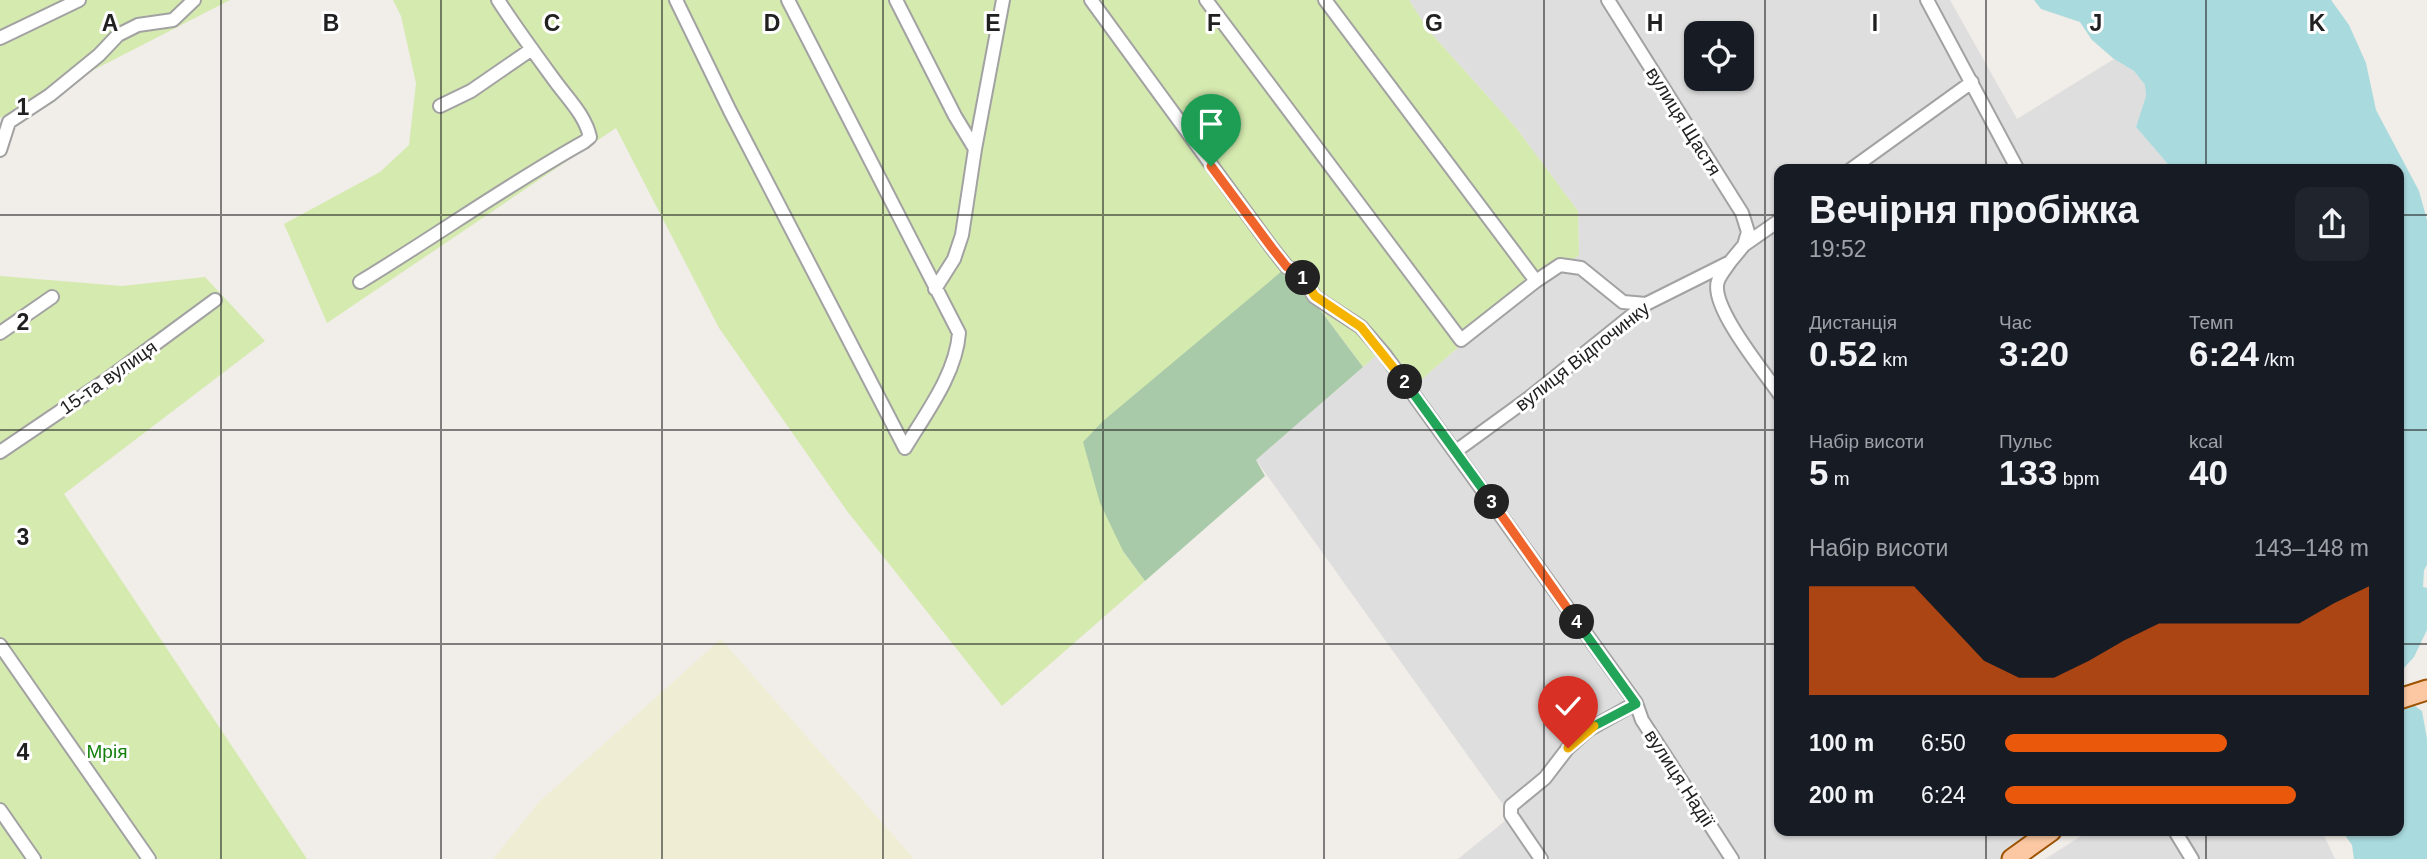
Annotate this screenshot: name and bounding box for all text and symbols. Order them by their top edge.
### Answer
text: A [102,10,118,36]
text: B [323,10,339,36]
text: C [544,10,560,36]
text: D [764,10,780,36]
text: E [985,10,1001,36]
text: F [1207,10,1221,36]
text: G [1425,10,1443,36]
text: H [1647,10,1663,36]
text: I [1872,10,1878,36]
text: J [2090,10,2102,36]
text: K [2309,10,2326,36]
map controls [1684,21,1754,91]
button: locate [1684,21,1754,91]
street label: вулиця Щастя [1642,63,1725,179]
text: 1 [17,94,30,120]
pin [1181,94,1241,166]
icon: arrive [1192,105,1230,143]
button: share [2295,187,2369,261]
text: Вечірня пробіжка [1809,189,2139,231]
text: 19:52 [1809,236,1867,262]
pin: 1 [1286,260,1320,296]
text: 1 [1297,267,1308,288]
street label: вулиця Відпочинку [1511,297,1654,415]
text: 2 [17,309,29,335]
text: Дистанція [1809,312,1897,333]
text: Час [1999,312,2032,333]
text: Темп [2189,312,2233,333]
text: 0.52 [1809,334,1877,373]
text: 3:20 [1999,334,2069,373]
text: 6:24 [2189,334,2259,373]
street label: 15-та вулиця [56,336,161,419]
text: km [1877,349,1908,370]
text: /km [2259,349,2295,370]
pin: 2 [1388,364,1422,400]
text: 2 [1399,371,1410,392]
text: Набір висоти [1809,431,1924,452]
text: Пульс [1999,431,2052,452]
text: kcal [2189,431,2223,452]
text: 5 [1809,453,1828,492]
text: 133 [1999,453,2057,492]
text: 40 [2189,453,2228,492]
text: m [1828,468,1850,489]
text: bpm [2057,468,2100,489]
pin: 3 [1474,484,1510,520]
text: 3 [1486,491,1497,512]
text: 3 [17,524,29,550]
text: Набір висоти [1809,535,1948,561]
text: 143–148 m [2254,535,2369,561]
pin: 4 [1560,604,1594,640]
text: 4 [1571,611,1582,632]
pin [1538,676,1598,748]
icon: check [1549,687,1587,725]
street label: вулиця Надії [1640,726,1719,831]
text: 100 m [1809,730,1874,756]
text: 6:50 [1921,730,1966,756]
text: 4 [17,739,30,765]
park label: Мрія [87,741,127,762]
text: 200 m [1809,782,1874,808]
text: 6:24 [1921,782,1966,808]

